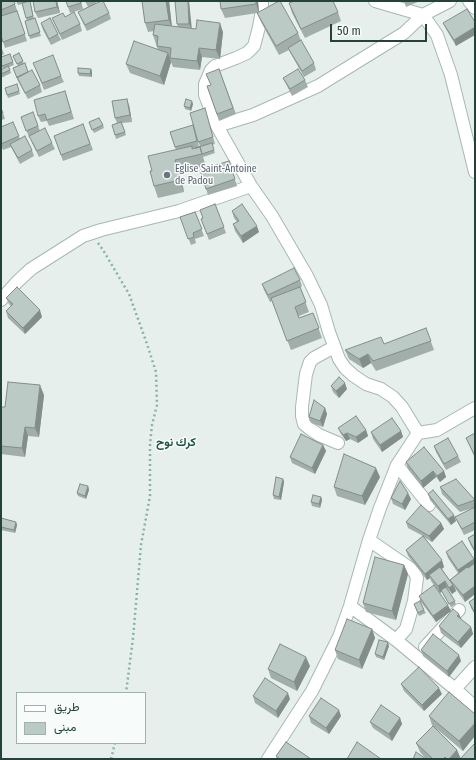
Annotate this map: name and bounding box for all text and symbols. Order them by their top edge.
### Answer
scale bar [332,16,429,42]
text: 50 m [337,24,361,38]
place label: Eglise Saint-Antoine de Padou [175,163,257,186]
marker: Eglise Saint-Antoine de Padou [162,170,172,180]
district label: كرك نوح [156,436,196,450]
legend [16,692,146,744]
text: طريق [54,700,79,714]
text: مبنى [54,720,76,734]

